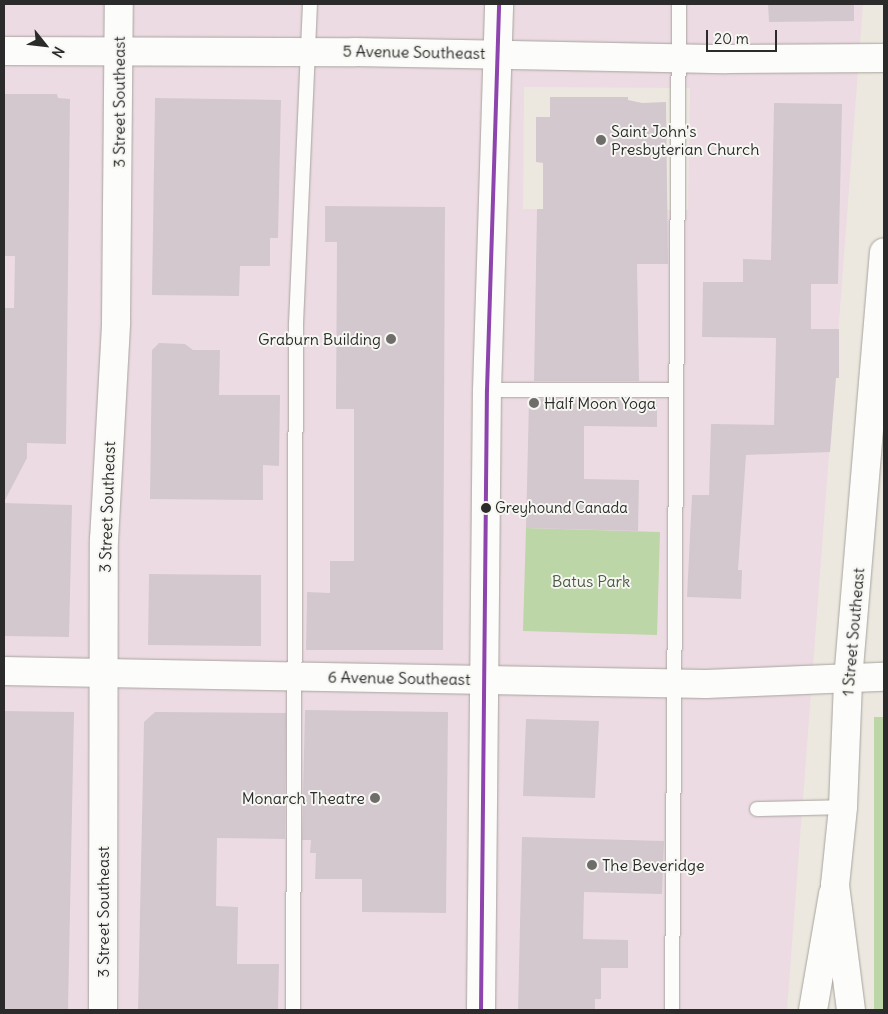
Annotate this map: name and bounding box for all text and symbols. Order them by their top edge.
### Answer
north arrow [20,20,70,70]
scale bar [708,20,779,52]
text: 20 m [714,29,749,48]
street label: 3 Street Southeast [109,36,129,168]
street label: 5 Avenue Southeast [342,41,486,63]
text: N [48,44,68,61]
place label: Saint John's Presbyterian Church [611,121,759,159]
marker: Saint John's Presbyterian Church [595,134,607,146]
place label: Graburn Building [258,329,381,349]
marker: Graburn Building [385,333,397,345]
place label: Half Moon Yoga [544,393,656,413]
marker: Half Moon Yoga [528,397,540,409]
street label: 3 Street Southeast [95,441,119,573]
place label: Greyhound Canada [495,499,628,517]
marker: Greyhound Canada [481,503,491,513]
street label: 1 Street Southeast [838,567,868,697]
park label: Batus Park [552,571,630,591]
street label: 6 Avenue Southeast [327,667,471,689]
place label: Monarch Theatre [242,788,365,808]
marker: Monarch Theatre [369,792,381,804]
street label: 3 Street Southeast [93,846,113,978]
place label: The Beveridge [602,855,705,875]
marker: The Beveridge [586,859,598,871]

